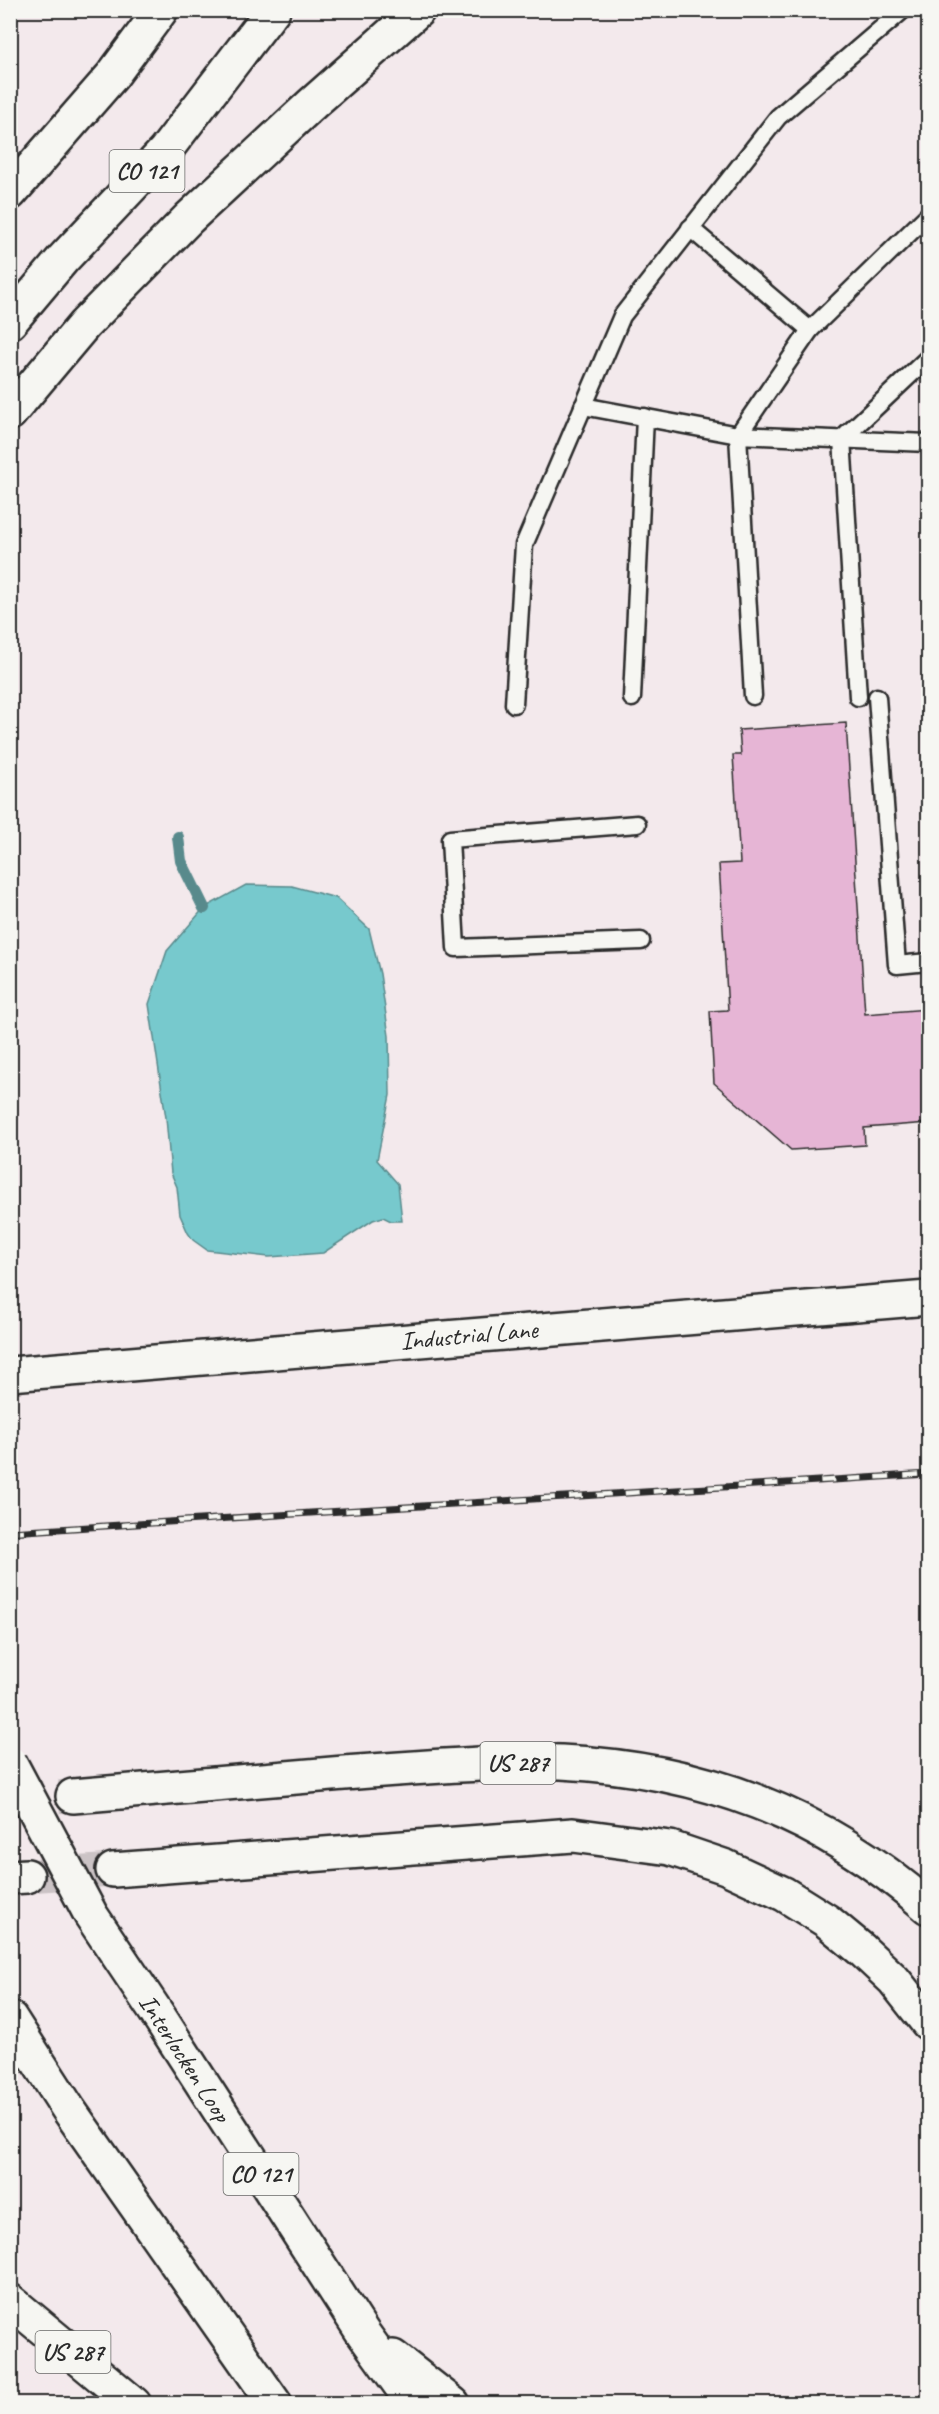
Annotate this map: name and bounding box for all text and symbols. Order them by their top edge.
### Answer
road number: CO 121 [110,150,184,192]
street label: Industrial Lane [399,1312,540,1357]
road number: US 287 [480,1742,556,1784]
street label: Interlocken Loop [131,1988,240,2130]
road number: CO 121 [224,2153,298,2195]
road number: US 287 [36,2331,110,2373]

